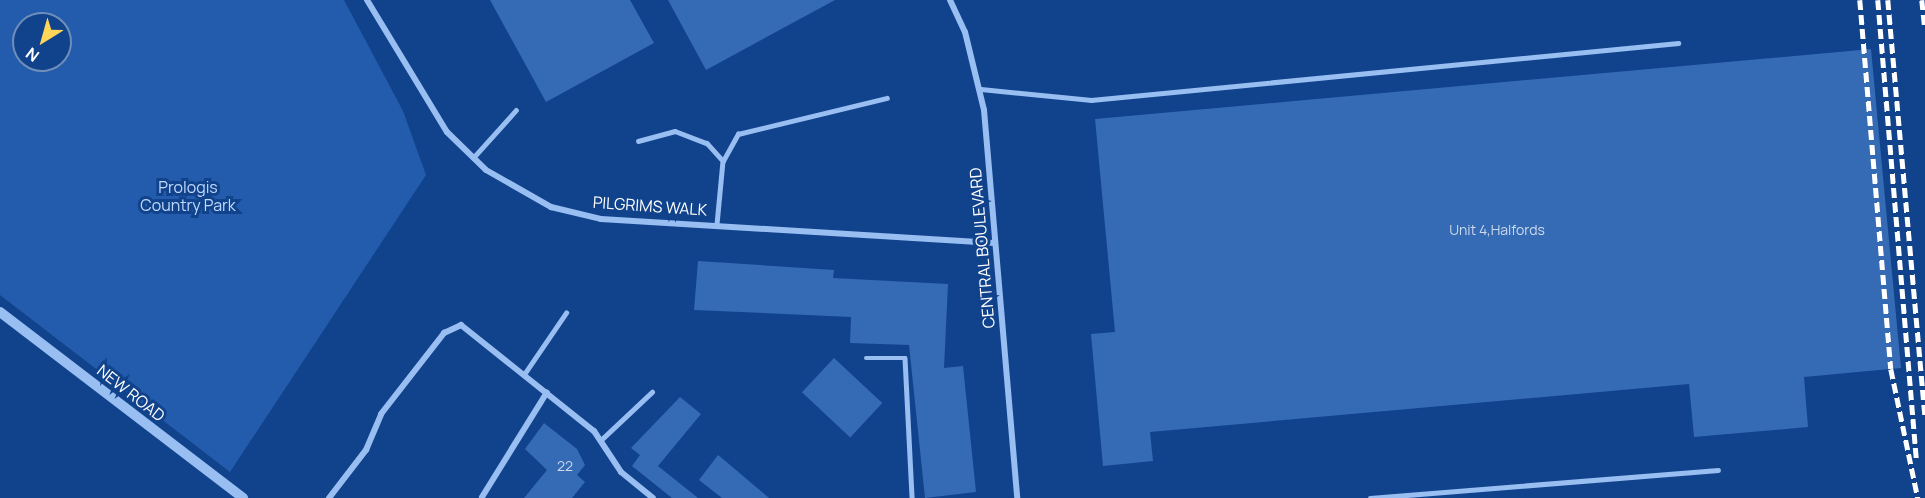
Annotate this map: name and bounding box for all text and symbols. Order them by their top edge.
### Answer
north arrow [12,12,72,72]
text: N [21,43,44,67]
street label: CENTRAL BOULEVARD [965,166,999,330]
park label: Prologis Country Park [140,177,236,215]
street label: PILGRIMS WALK [592,192,708,220]
house number: Unit 4,Halfords [1449,222,1545,238]
street label: NEW ROAD [93,361,169,425]
house number: 22 [557,458,573,474]

